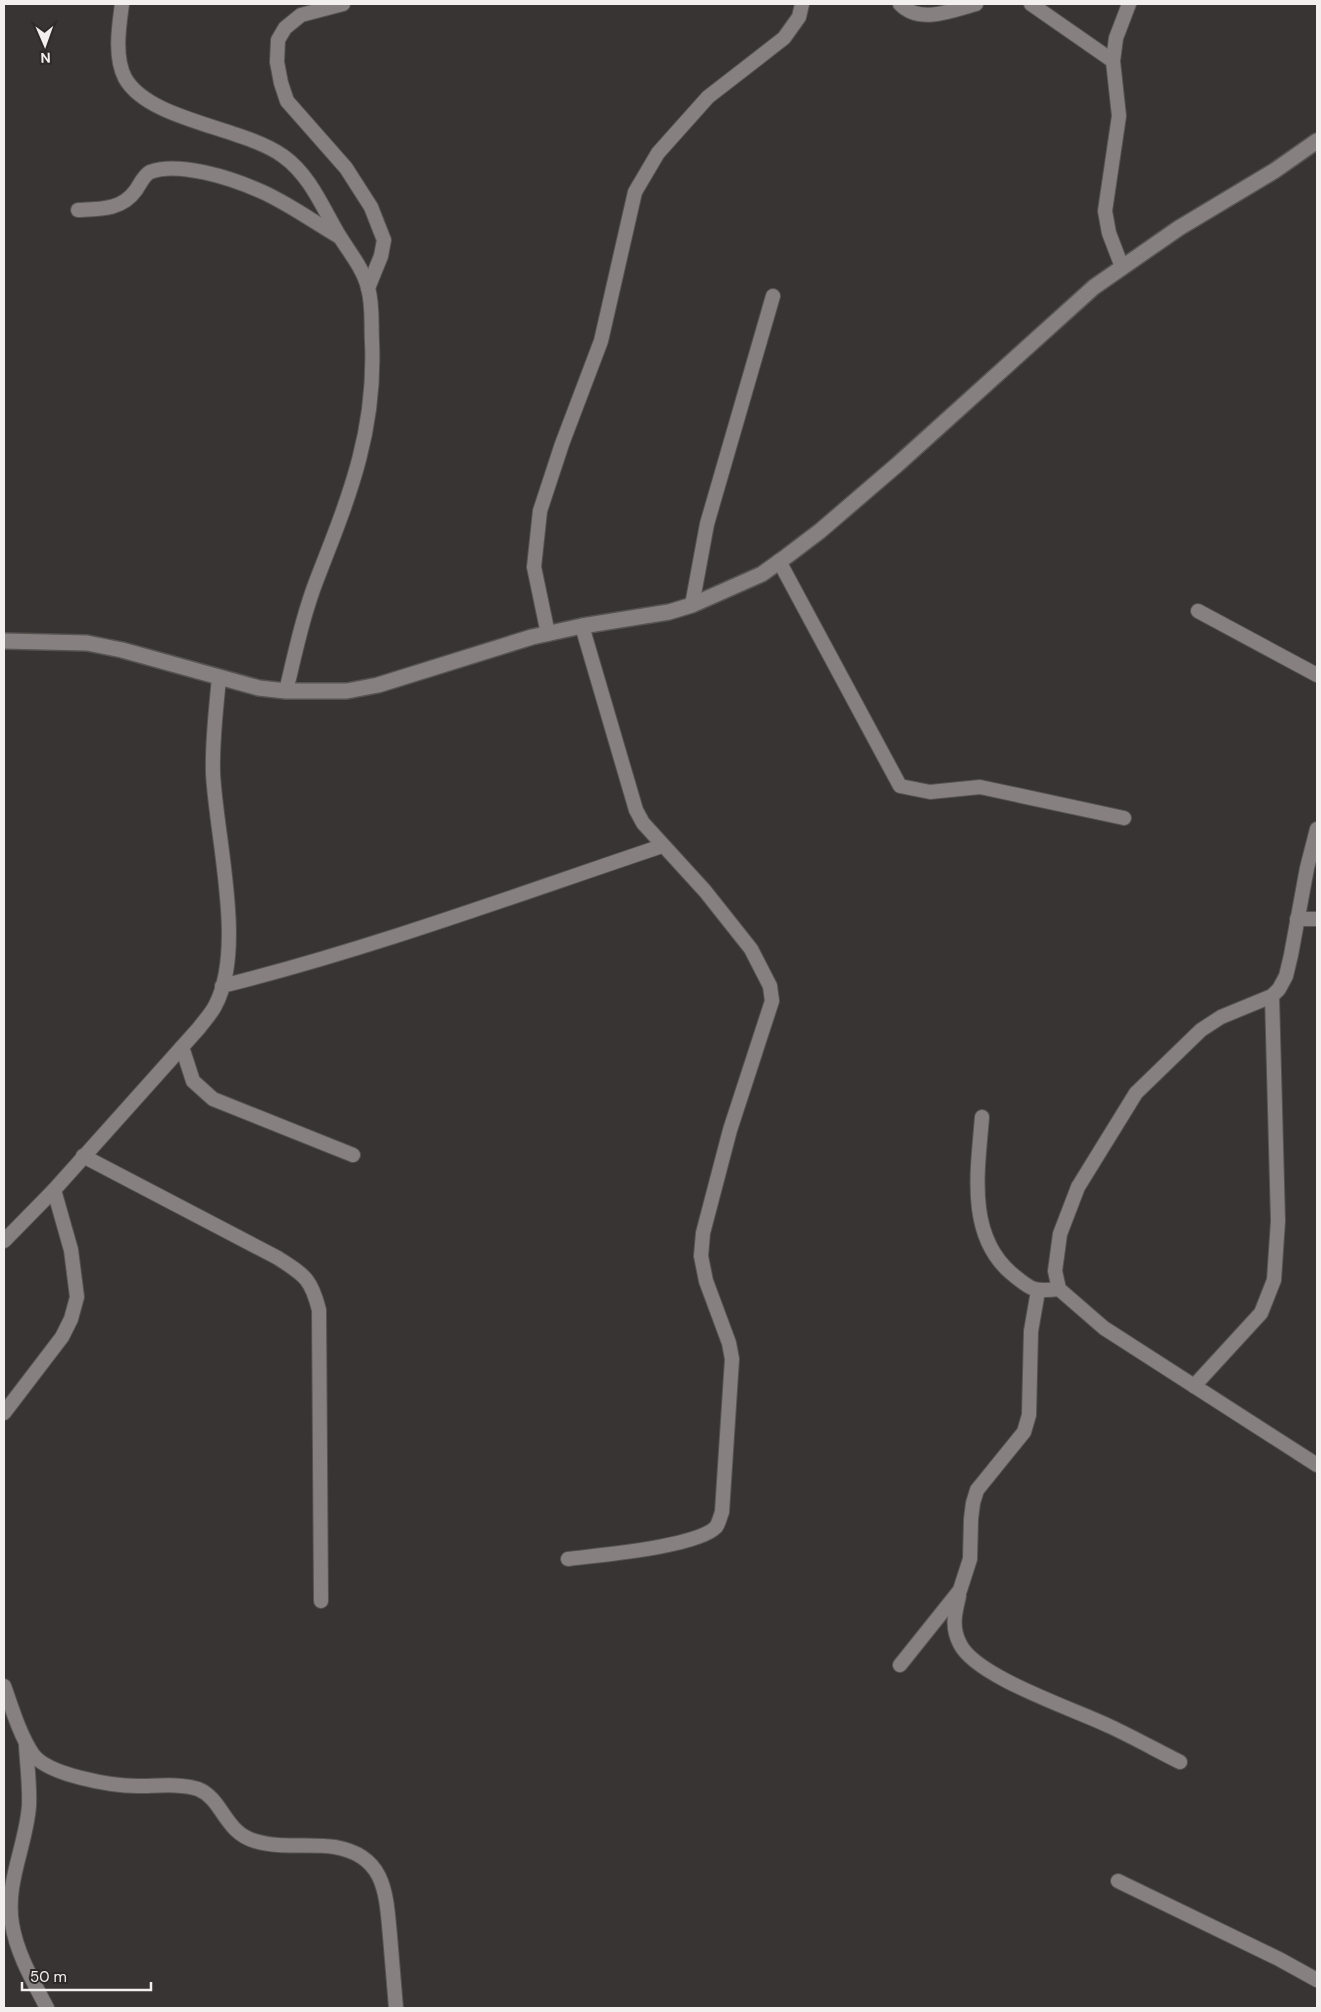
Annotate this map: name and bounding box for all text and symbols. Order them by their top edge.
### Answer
north arrow [20,20,70,70]
text: N [40,49,51,67]
scale bar [22,1960,151,1992]
text: 50 m [30,1967,67,1987]

